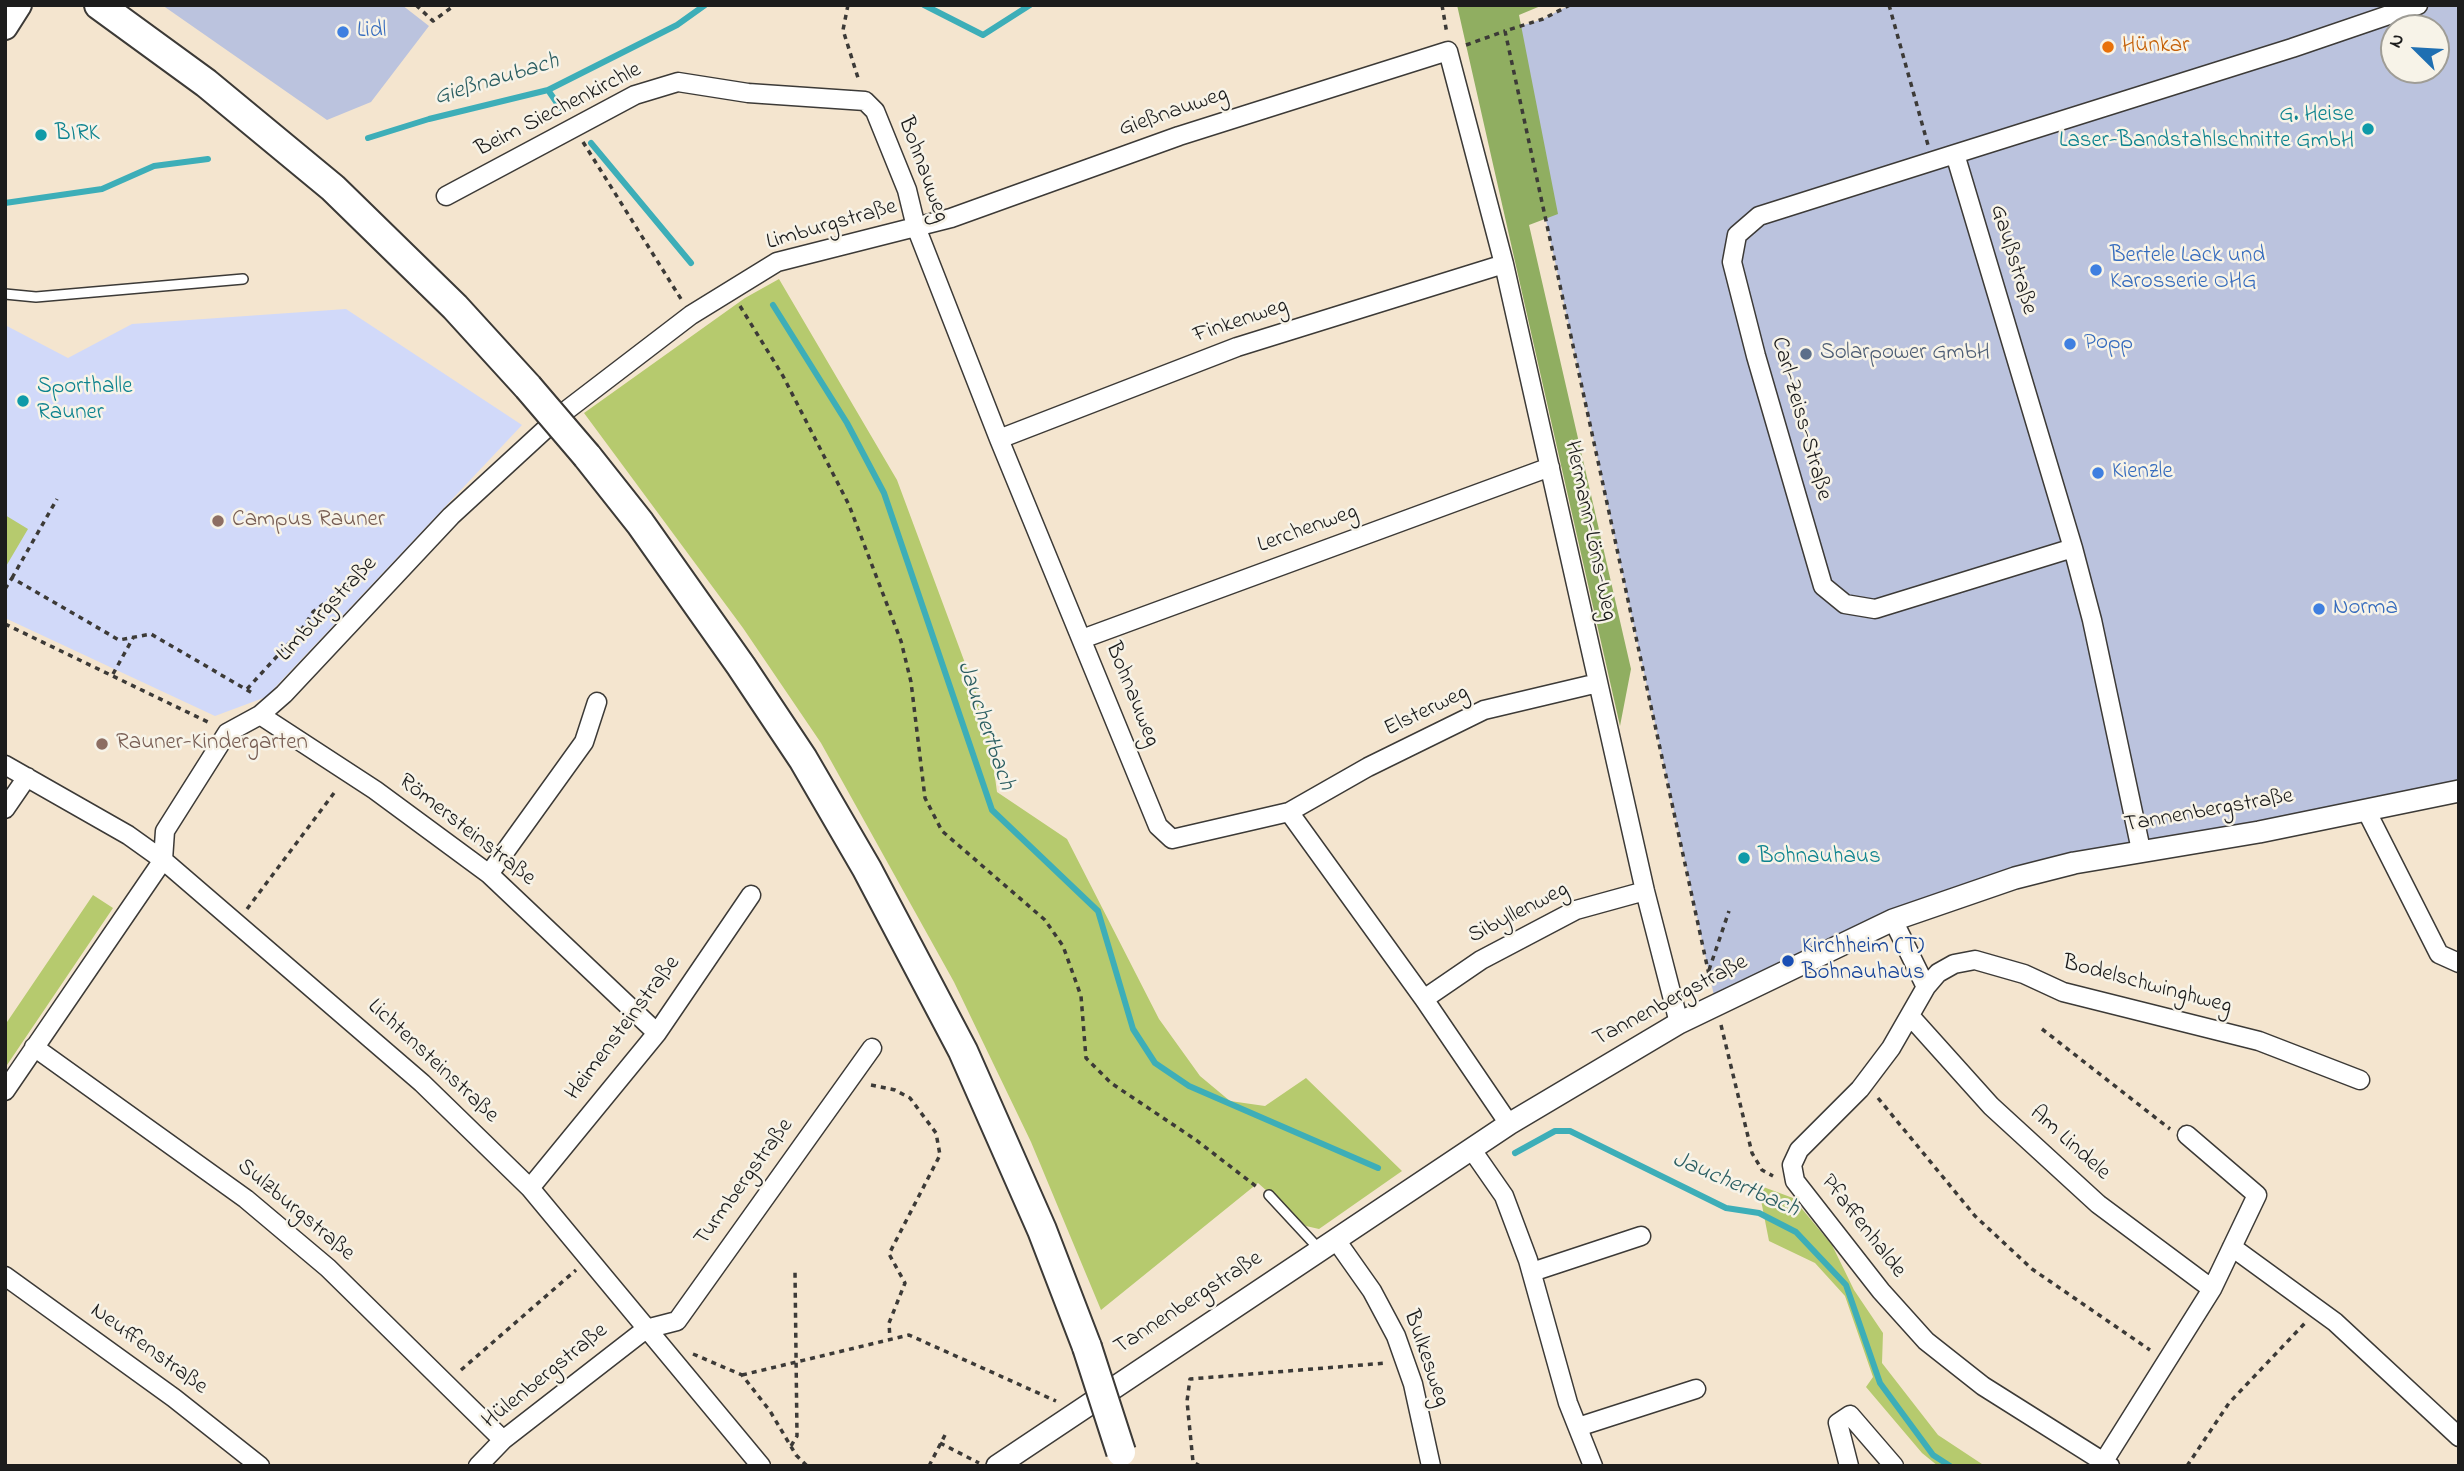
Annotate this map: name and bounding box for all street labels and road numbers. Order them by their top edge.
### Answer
street label: Beim Siechenkirchle [472,57,646,165]
street label: Gießnauweg [1116,81,1232,145]
street label: Bohnauweg [890,113,954,227]
street label: Limburgstraße [764,194,900,258]
street label: Gaußstraße [1982,202,2042,318]
street label: Finkenweg [1190,293,1292,351]
street label: Carl-Zeiss-Straße [1763,334,1837,504]
street label: Hermann-Löns-Weg [1556,439,1622,623]
street label: Lerchenweg [1254,499,1362,561]
street label: Limburgstraße [272,551,384,669]
street label: Bohnauweg [1098,639,1164,751]
street label: Elsterweg [1380,680,1474,744]
street label: Römersteinstraße [392,769,540,893]
street label: Tannenbergstraße [2122,784,2296,840]
street label: Sibyllenweg [1464,877,1574,951]
street label: Tannenbergstraße [1589,950,1753,1054]
street label: Bodelschwinghweg [2059,950,2235,1022]
street label: Heimensteinstraße [561,951,687,1107]
street label: Lichtensteinstraße [361,994,503,1130]
street label: Am Lindele [2023,1101,2115,1187]
street label: Turmbergstraße [689,1114,801,1252]
street label: Sulzburgstraße [230,1154,360,1268]
street label: Pfaffenhalde [1813,1170,1911,1284]
street label: Tannenbergstraße [1110,1246,1268,1362]
street label: Neuffenstraße [84,1298,212,1402]
street label: Bulkesweg [1396,1307,1454,1411]
street label: Hülenbergstraße [478,1318,614,1436]

